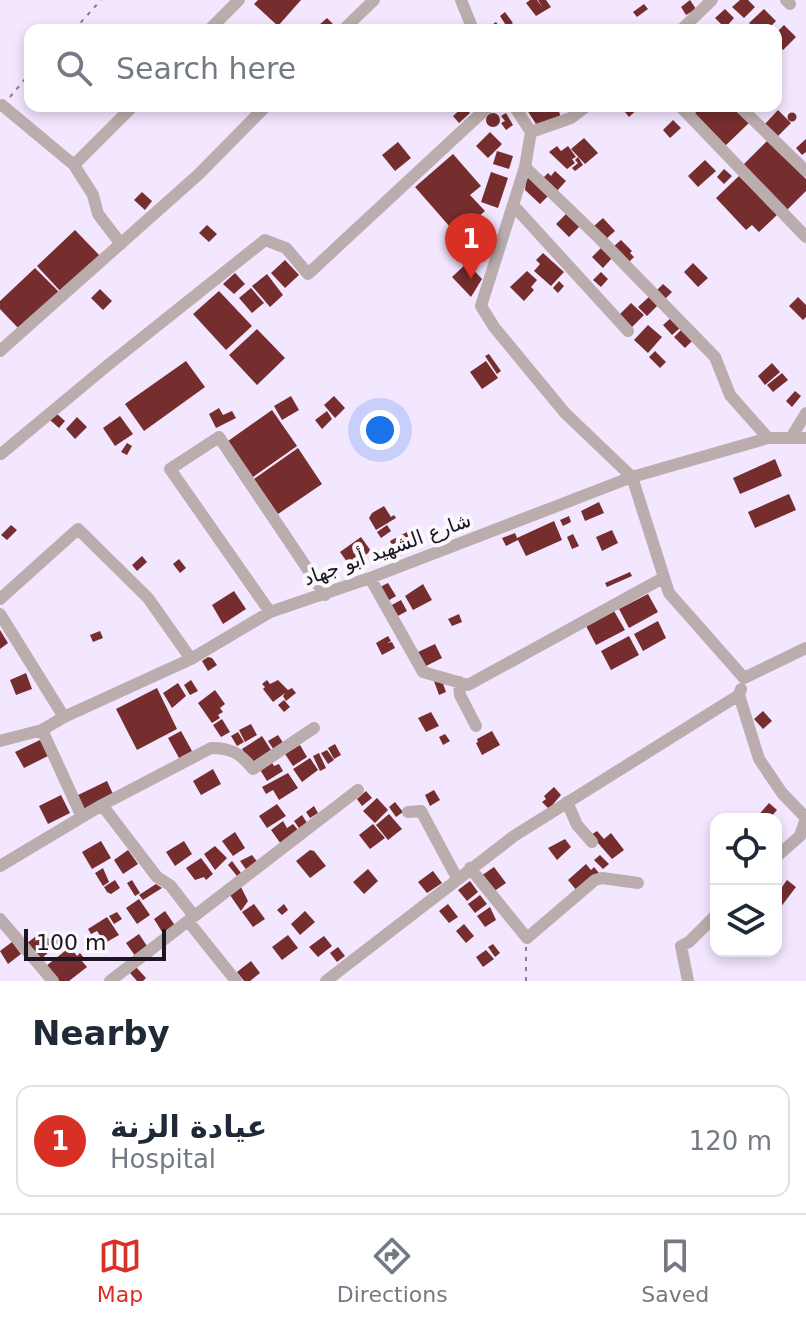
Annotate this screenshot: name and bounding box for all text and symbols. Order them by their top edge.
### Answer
search box [24,24,782,112]
icon: search [52,46,96,90]
text: Search here [116,51,296,86]
pin: 1 [445,213,497,279]
your location [360,410,400,450]
street label: شارع الشهيد أبو جهاد [299,507,474,591]
map controls [710,813,782,957]
button: locate [710,813,782,885]
button: layers [710,885,782,957]
scale bar [24,925,166,961]
text: 100 m [36,930,106,955]
text: Nearby [32,1013,170,1053]
text: عيادة الزنة [110,1109,267,1144]
text: 1 [51,1126,69,1156]
text: 120 m [689,1126,772,1156]
text: Hospital [110,1144,216,1174]
tab: Map [97,1234,143,1307]
tab: Directions [337,1234,448,1307]
tab: Saved [641,1234,709,1307]

